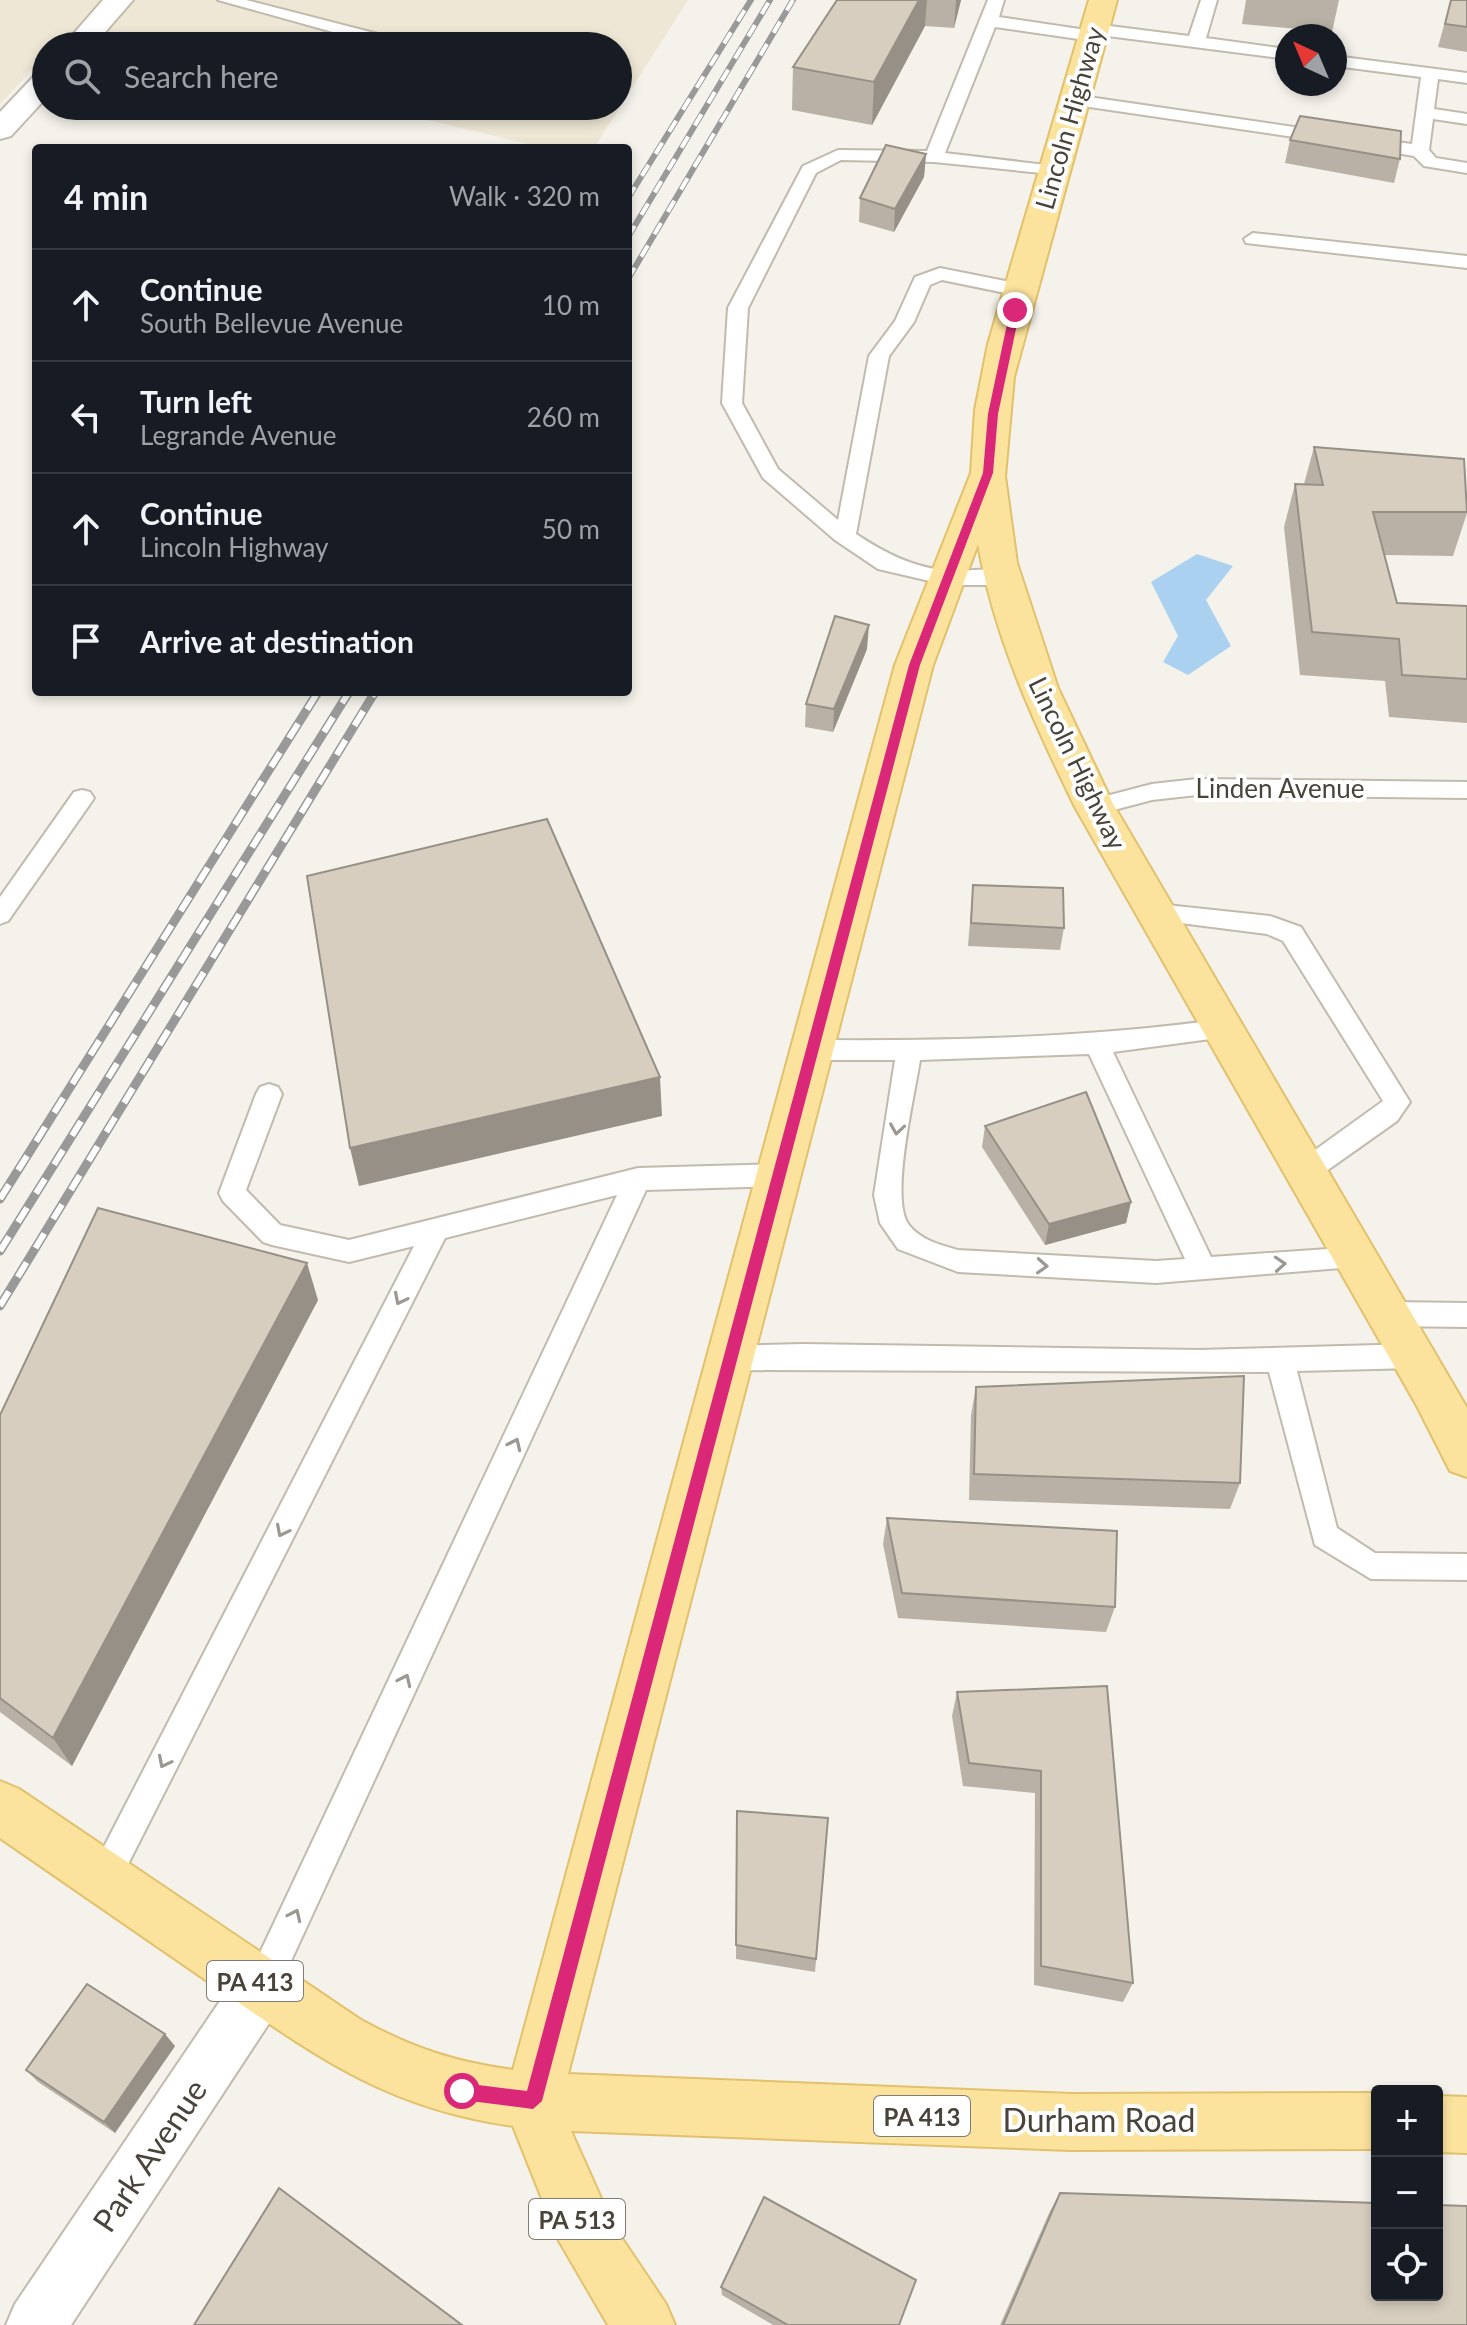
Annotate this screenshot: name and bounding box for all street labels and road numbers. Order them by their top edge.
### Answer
street label: Lincoln Highway [1028,22,1111,213]
street label: Lincoln Highway [1022,671,1134,855]
street label: Linden Avenue [1196,772,1364,804]
road number: PA 413 [207,1961,303,2001]
street label: Park Avenue [84,2071,214,2239]
road number: PA 413 [874,2096,970,2136]
street label: Durham Road [1003,2100,1195,2139]
road number: PA 513 [529,2199,625,2239]

